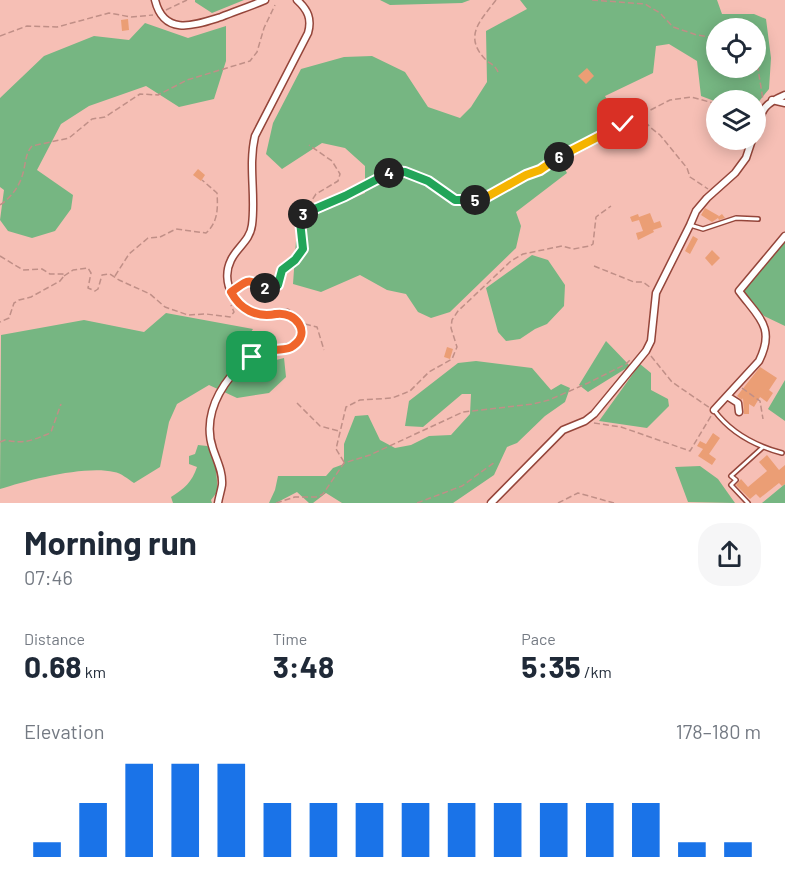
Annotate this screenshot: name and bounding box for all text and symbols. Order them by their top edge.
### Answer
map controls [706,18,766,150]
button: locate [706,18,766,78]
button: layers [706,90,766,150]
pin [597,98,648,149]
icon: check [606,107,639,140]
pin: 6 [544,142,574,172]
text: 6 [555,147,563,166]
pin: 4 [374,158,404,188]
text: 4 [384,163,394,182]
pin: 5 [460,185,490,215]
text: 5 [471,190,479,209]
pin: 3 [288,199,318,229]
text: 3 [299,204,307,223]
pin: 2 [250,273,280,303]
text: 2 [261,278,269,297]
pin [226,331,277,382]
icon: arrive [235,340,268,373]
text: Morning run [24,522,197,562]
button: share [698,523,761,586]
text: 07:46 [24,565,73,589]
text: Distance [24,629,85,648]
text: Time [273,629,307,648]
text: Pace [521,629,556,648]
text: 0.68 [24,648,82,684]
text: 3:48 [273,648,334,684]
text: 5:35 [521,648,581,684]
text: km [82,662,106,681]
text: /km [581,662,612,681]
text: Elevation [24,719,105,743]
text: 178–180 m [676,719,761,743]

